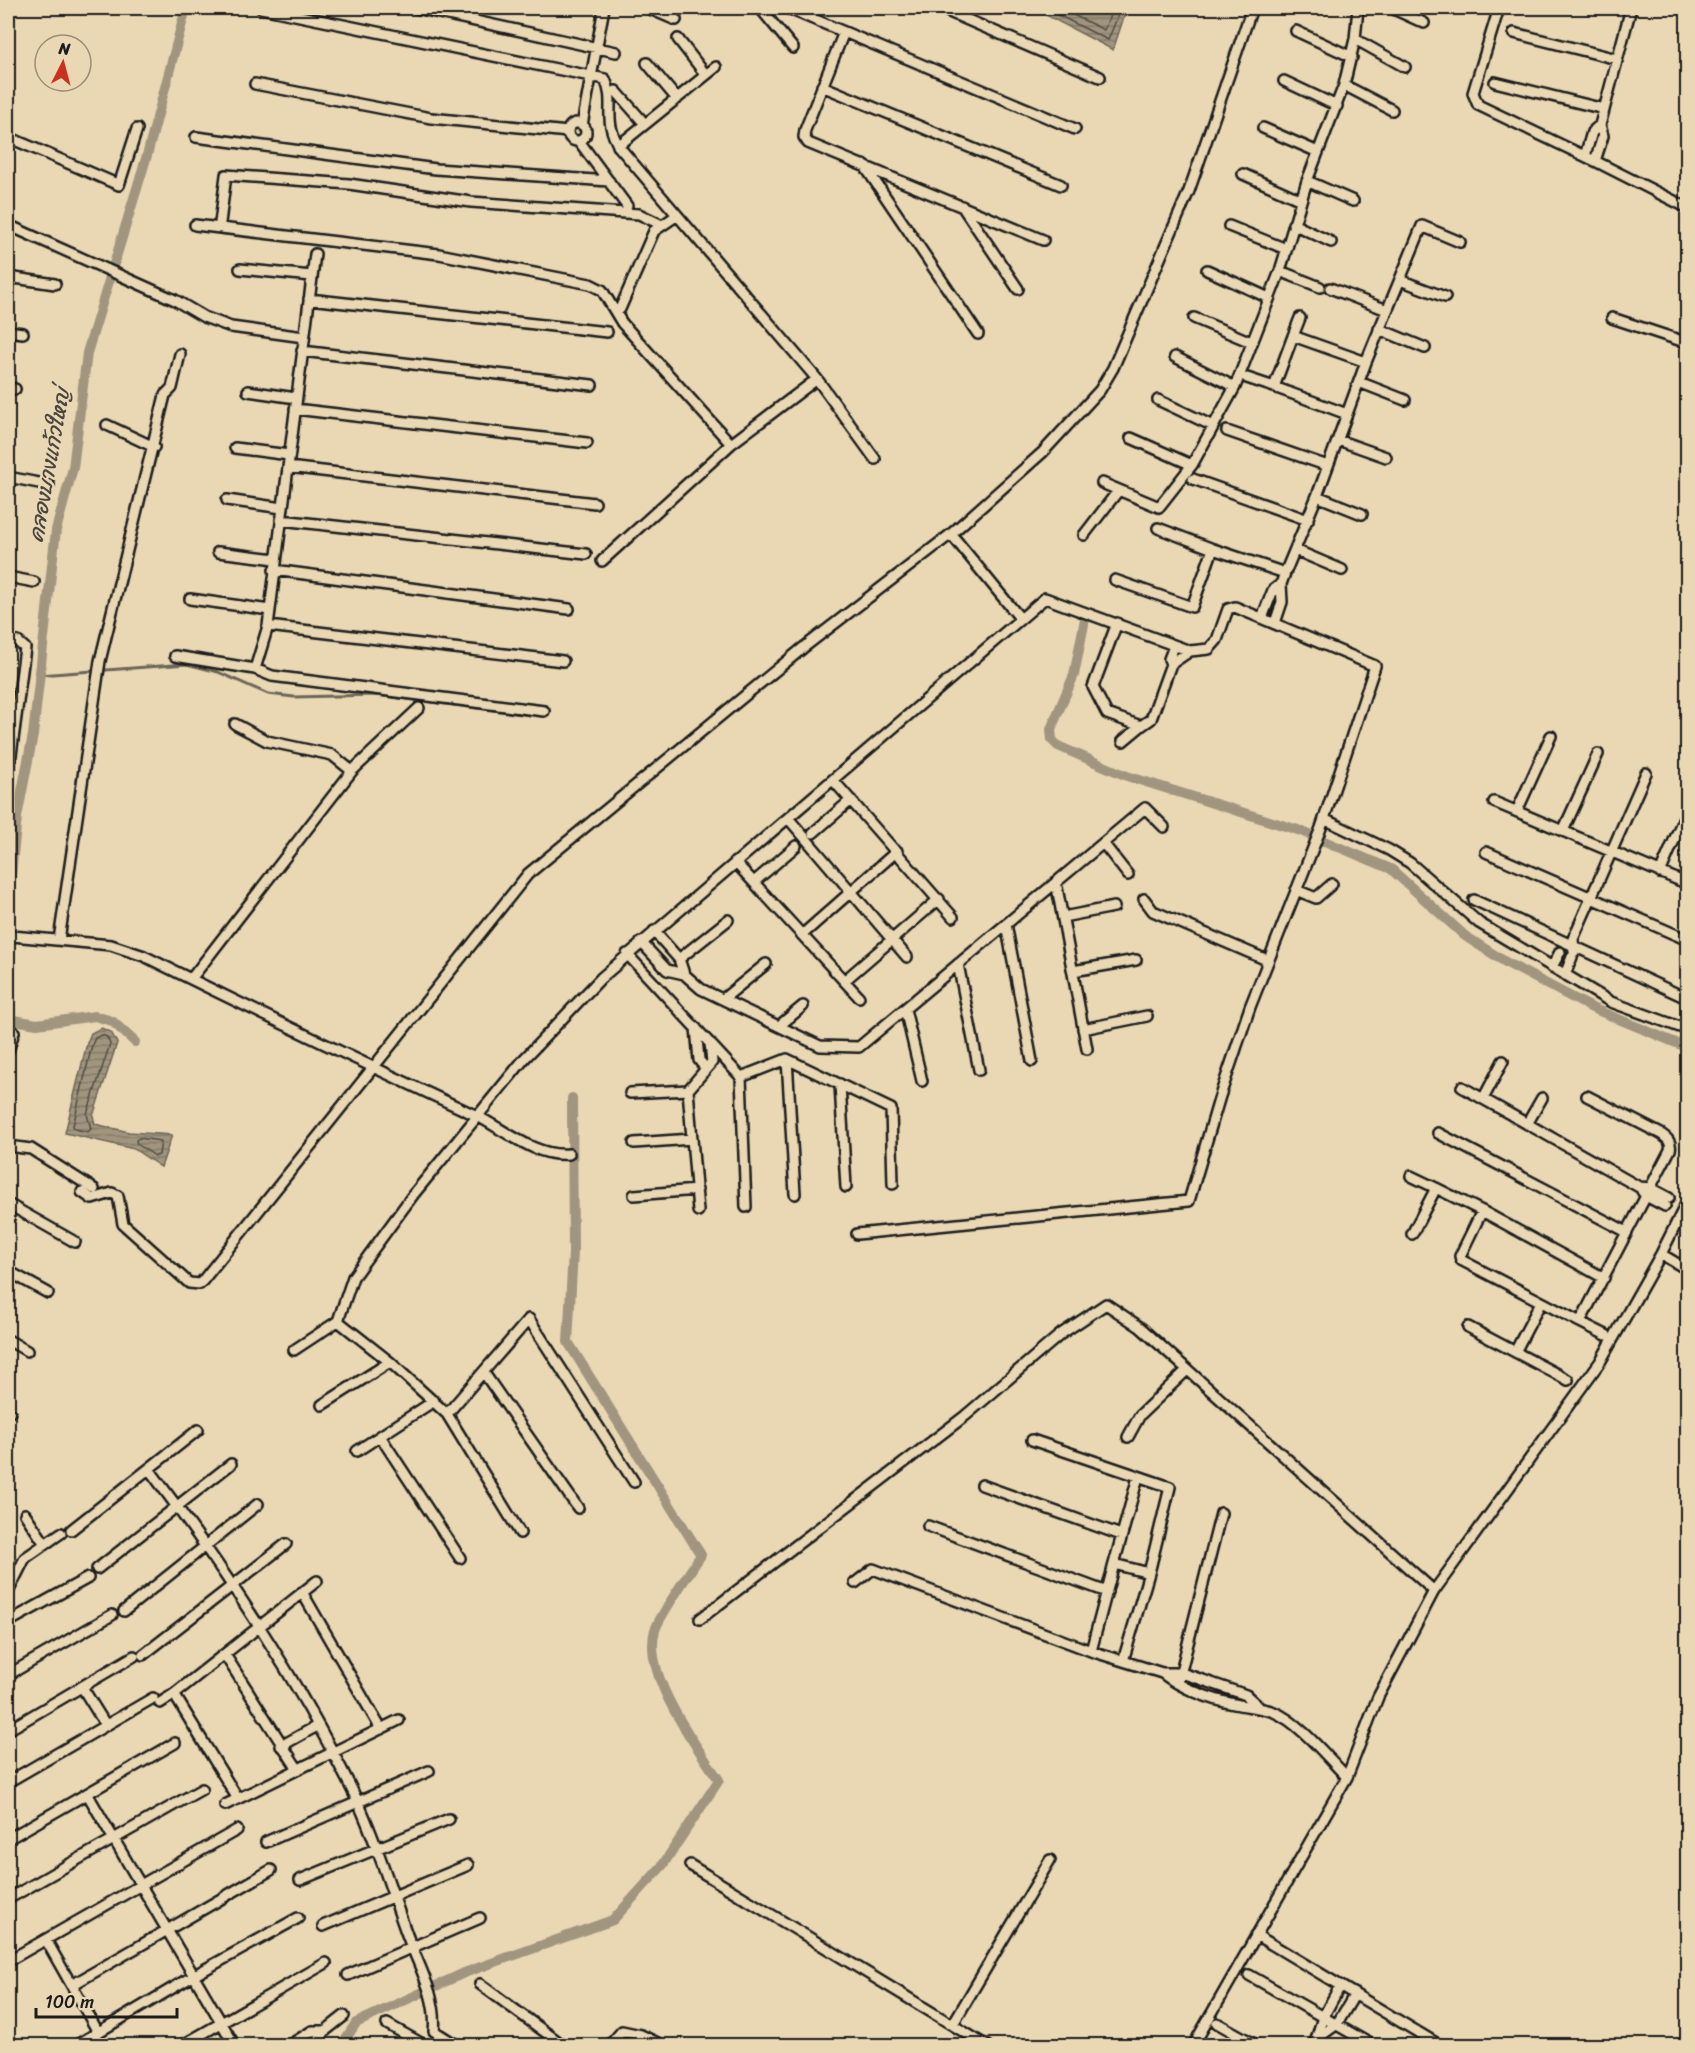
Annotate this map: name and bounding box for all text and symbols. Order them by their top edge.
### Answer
north arrow [33,33,93,93]
text: N [56,33,72,64]
water label: คลองบางแก้วใหญ่ [17,379,82,545]
scale bar [36,1981,177,2019]
text: 100 m [45,1986,94,2018]

